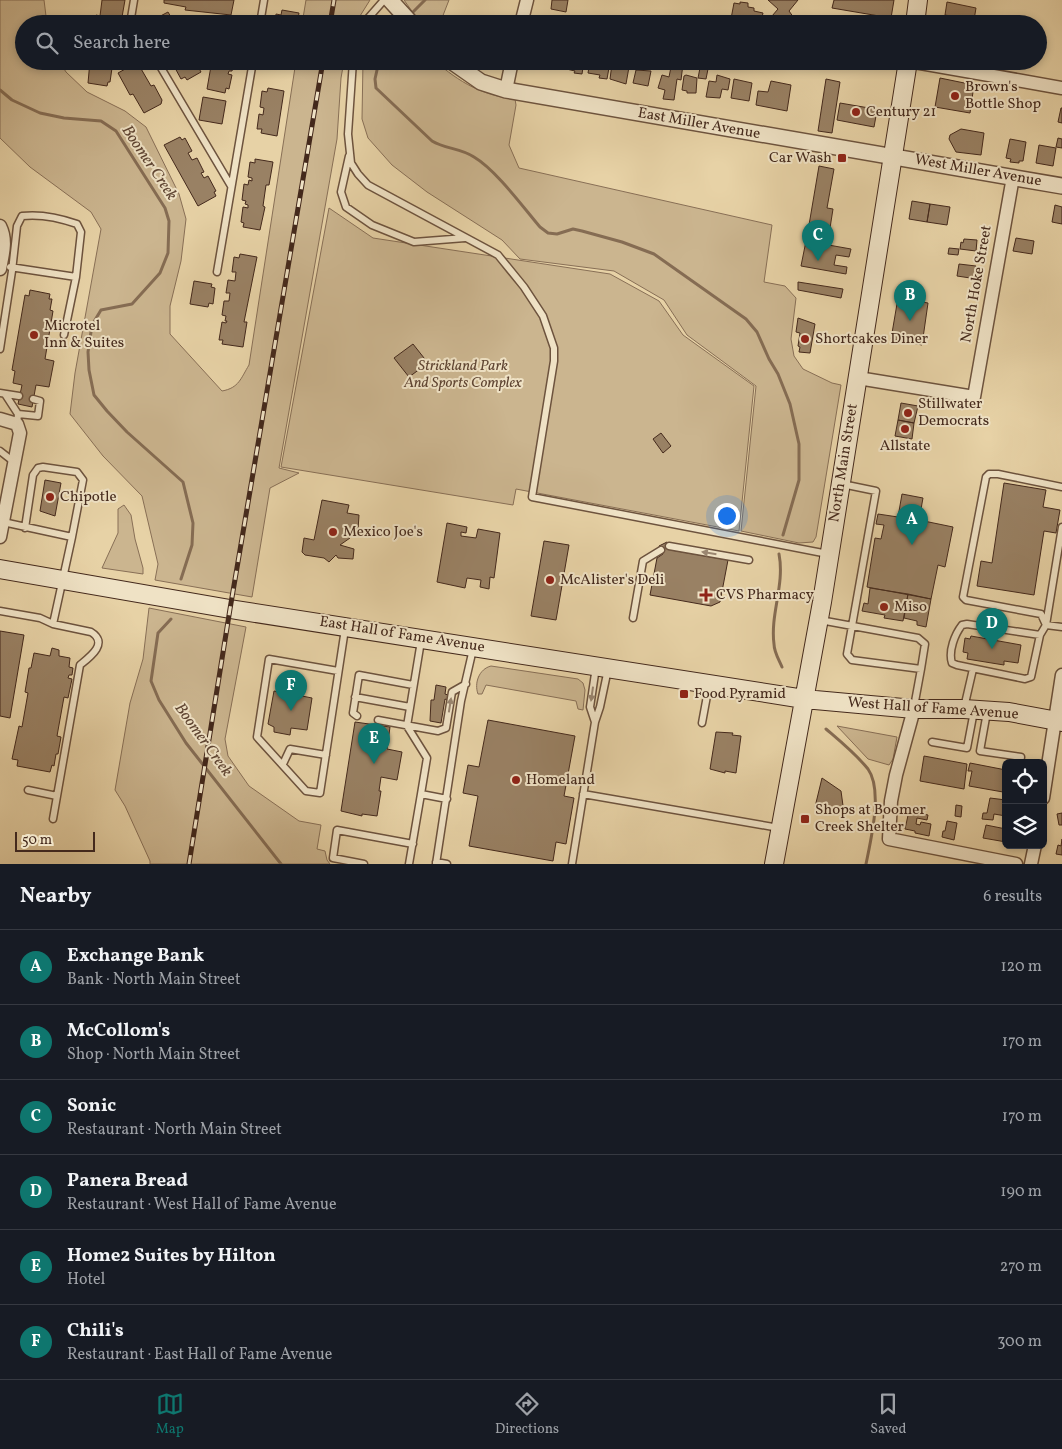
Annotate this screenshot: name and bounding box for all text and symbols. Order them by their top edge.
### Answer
search box [15,15,1047,70]
icon: search [33,29,61,57]
text: Search here [73,30,170,56]
place label: Brown's Bottle Shop [965,77,1041,115]
marker: Brown's Bottle Shop [949,90,961,102]
place label: Century 21 [866,102,936,123]
street label: East Miller Avenue [636,103,762,145]
marker: Century 21 [850,106,862,118]
water label: Boomer Creek [116,121,182,205]
place label: Car Wash [769,148,832,169]
street label: West Miller Avenue [913,149,1043,193]
marker: Car Wash [836,152,848,164]
pin: C [802,220,834,261]
street label: North Hoke Street [956,224,998,344]
pin: B [894,280,926,321]
place label: Microtel Inn & Suites [44,316,124,354]
marker: Microtel Inn & Suites [28,329,40,341]
place label: Shortcakes Diner [815,329,928,350]
marker: Shortcakes Diner [799,333,811,345]
park label: Strickland Park And Sports Complex [403,356,522,394]
place label: Stillwater Democrats [918,394,989,432]
street label: North Main Street [824,402,864,524]
marker: Stillwater Democrats [902,407,914,419]
marker: Allstate [899,423,911,435]
place label: Allstate [880,436,930,457]
place label: Chipotle [60,487,117,508]
marker: Chipotle [44,491,56,503]
your location [714,503,740,529]
pin: A [896,504,928,545]
place label: Mexico Joe's [343,522,423,543]
marker: Mexico Joe's [327,526,339,538]
one-way arrow [701,549,717,557]
place label: McAlister's Deli [560,570,664,591]
marker: McAlister's Deli [544,574,556,586]
place label: CVS Pharmacy [716,585,814,606]
marker: CVS Pharmacy [700,589,712,601]
place label: Miso [894,597,927,618]
marker: Miso [878,601,890,613]
pin: D [976,608,1008,649]
street label: East Hall of Fame Avenue [318,612,486,658]
pin: F [275,670,307,711]
place label: Food Pyramid [694,684,786,705]
one-way arrow [588,686,596,702]
marker: Food Pyramid [678,688,690,700]
street label: West Hall of Fame Avenue [847,693,1019,725]
one-way arrow [447,696,455,712]
water label: Boomer Creek [169,699,238,782]
pin: E [358,723,390,764]
map controls [1002,759,1047,849]
button: locate [1002,759,1047,804]
place label: Homeland [526,770,595,791]
marker: Homeland [510,774,522,786]
place label: Shops at Boomer Creek Shelter [815,800,926,838]
button: layers [1002,804,1047,849]
marker: Shops at Boomer Creek Shelter [799,813,811,825]
scale bar [15,829,95,852]
text: 50 m [22,831,52,850]
text: Nearby [20,882,91,911]
text: 6 results [983,886,1042,908]
text: Exchange Bank [67,943,204,969]
text: A [30,956,42,978]
text: 120 m [1000,956,1042,978]
text: Bank · North Main Street [67,969,241,991]
text: McCollom's [67,1018,170,1044]
text: B [31,1031,41,1053]
text: 170 m [1002,1031,1042,1053]
text: Shop · North Main Street [67,1044,240,1066]
text: Sonic [67,1093,116,1119]
text: C [31,1106,41,1128]
text: 170 m [1002,1106,1042,1128]
text: Restaurant · North Main Street [67,1119,282,1141]
text: Panera Bread [67,1168,188,1194]
text: D [30,1181,42,1203]
text: 190 m [1000,1181,1042,1203]
text: Restaurant · West Hall of Fame Avenue [67,1194,337,1216]
text: Home2 Suites by Hilton [67,1243,276,1269]
text: E [31,1256,41,1278]
text: 270 m [1000,1256,1042,1278]
text: Hotel [67,1269,105,1291]
text: Chili's [67,1318,124,1344]
text: F [31,1331,41,1353]
text: 300 m [997,1331,1042,1353]
text: Restaurant · East Hall of Fame Avenue [67,1344,332,1366]
tab: Map [156,1390,184,1439]
tab: Directions [495,1390,559,1439]
tab: Saved [870,1390,906,1439]

